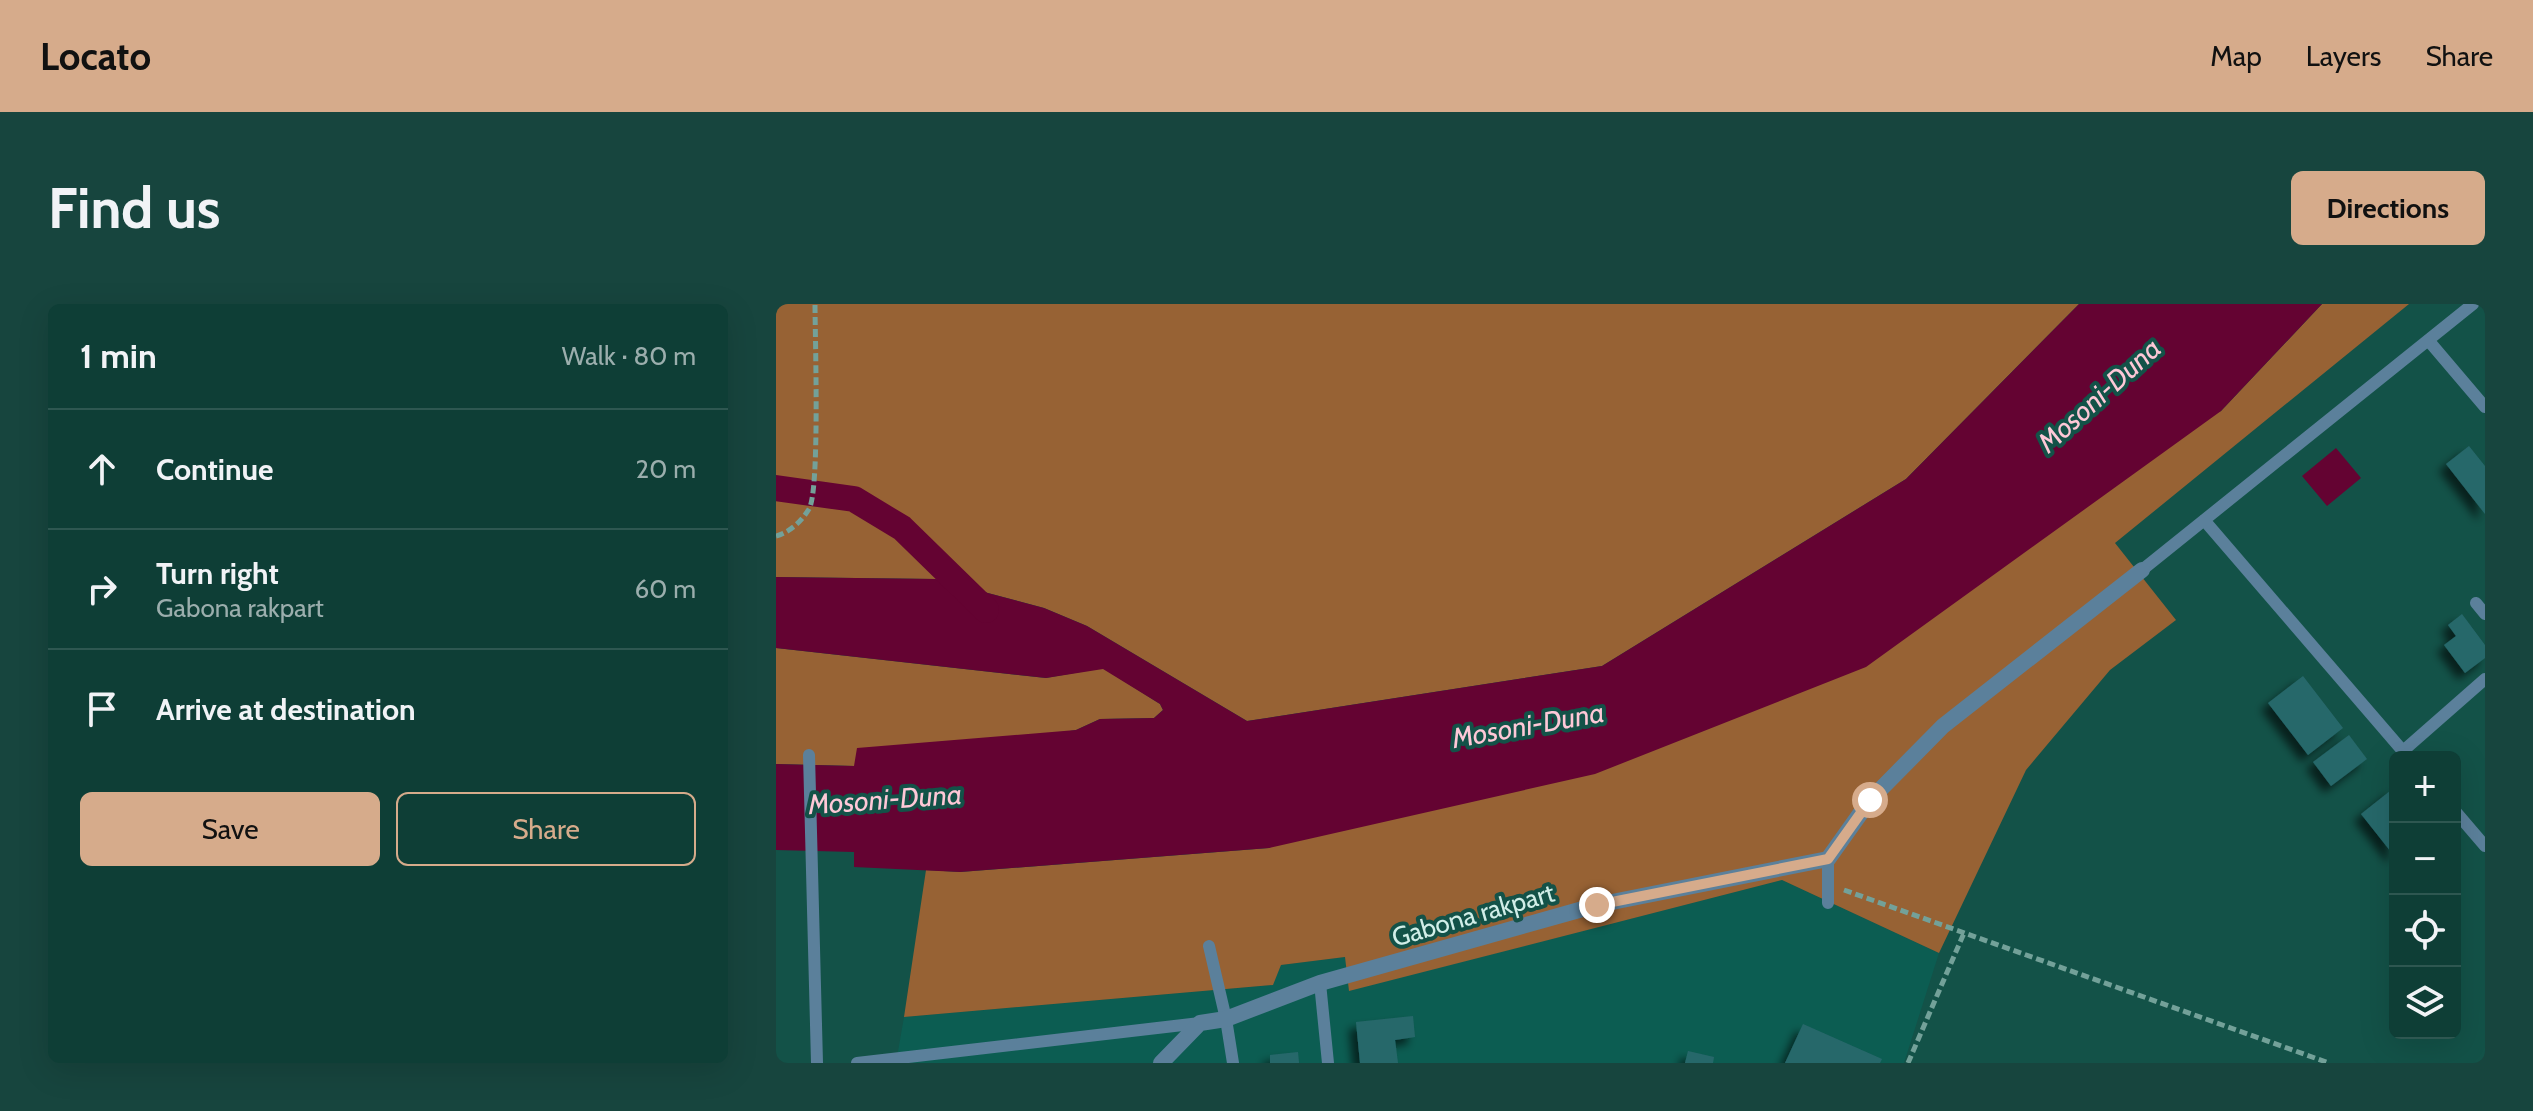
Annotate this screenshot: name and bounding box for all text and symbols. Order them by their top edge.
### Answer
text: Locato [40,33,151,80]
text: Map [2210,39,2262,73]
text: Layers [2306,39,2381,73]
text: Share [2425,39,2493,73]
button: Directions [2291,171,2485,245]
text: Find us [48,174,221,242]
water label: Mosoni-Duna [2030,331,2168,460]
text: 1 min [80,335,157,377]
text: Walk · 80 m [562,340,696,372]
icon: ahead [80,447,124,491]
text: Continue [156,451,273,488]
text: 20 m [636,453,696,485]
text: Turn right [156,555,279,592]
icon: right [80,567,124,611]
text: 60 m [634,573,696,605]
text: Gabona rakpart [156,592,324,624]
icon: arrive [80,687,124,731]
text: Arrive at destination [156,691,416,728]
water label: Mosoni-Duna [1448,695,1607,755]
map controls [2389,751,2461,1039]
button: + [2389,751,2461,823]
water label: Mosoni-Duna [806,777,963,821]
route start [1852,782,1888,818]
button: Save [80,792,380,866]
button: Share [396,792,696,866]
button: − [2389,823,2461,895]
street label: Gabona rakpart [1388,876,1558,953]
route end [1579,887,1615,923]
button: locate [2389,895,2461,967]
button: layers [2389,967,2461,1039]

